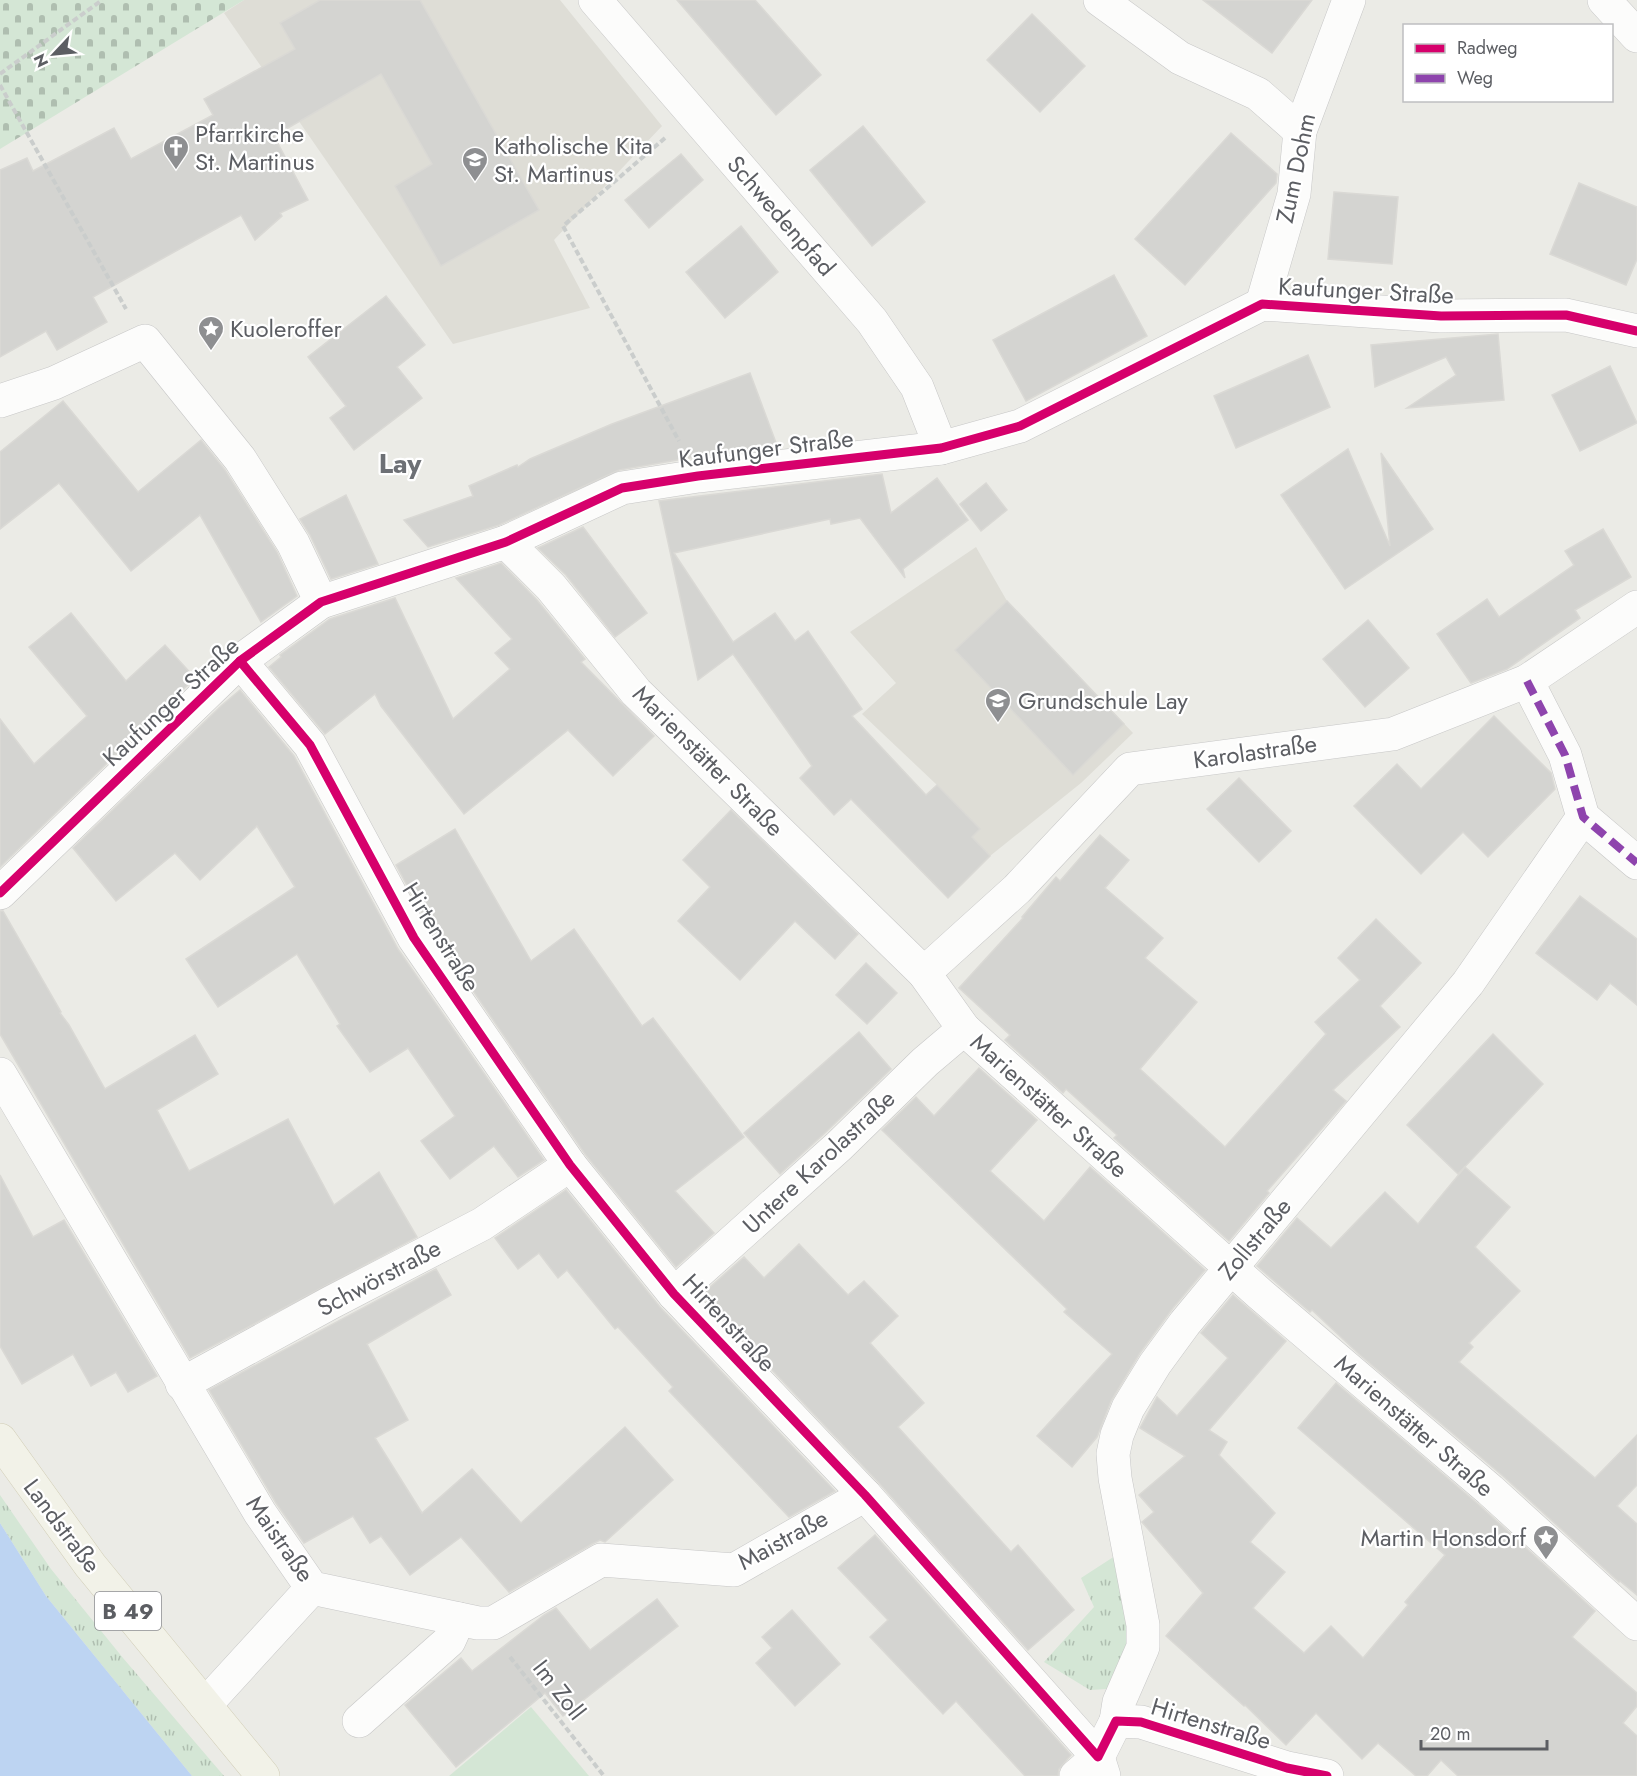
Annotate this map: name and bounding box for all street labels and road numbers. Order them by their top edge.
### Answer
street label: Zum Dohm [1267,110,1324,226]
street label: Schwedenpfad [719,148,844,284]
street label: Kaufunger Straße [1277,268,1455,313]
street label: Kaufunger Straße [677,420,855,477]
street label: Kaufunger Straße [94,629,247,774]
street label: Marienstätter Straße [625,677,792,844]
street label: Karolastraße [1191,726,1319,777]
street label: Hirtenstraße [394,875,489,998]
street label: Marienstätter Straße [963,1025,1136,1186]
street label: Untere Karolastraße [735,1082,903,1242]
street label: Zollstraße [1210,1190,1299,1287]
street label: Schwörstraße [311,1230,447,1325]
street label: Hirtenstraße [674,1266,784,1380]
street label: Marienstätter Straße [1327,1346,1502,1505]
street label: Landstraße [15,1471,109,1580]
street label: Maistraße [238,1488,323,1589]
street label: Maistraße [731,1500,834,1579]
road number: B 49 [95,1592,161,1630]
street label: Im Zoll [525,1652,594,1727]
street label: Hirtenstraße [1147,1689,1275,1758]

